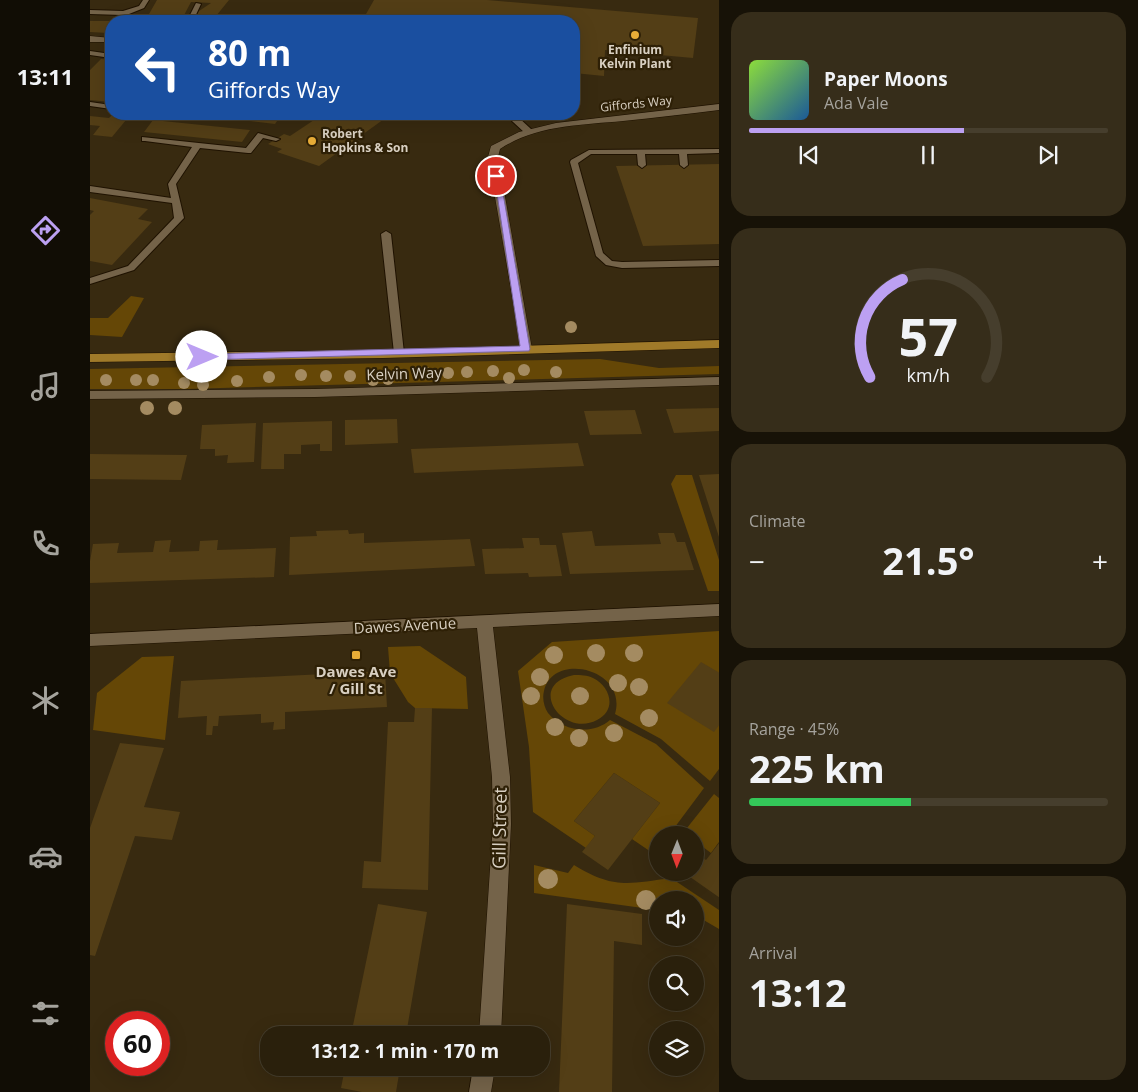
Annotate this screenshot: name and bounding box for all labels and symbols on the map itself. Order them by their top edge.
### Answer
marker: Enfinium Kelvin Plant [629,29,641,41]
place label: Enfinium Kelvin Plant [599,41,671,72]
street label: Giffords Way [599,91,674,116]
place label: Robert Hopkins & Son [322,125,408,156]
marker: Robert Hopkins & Son [306,135,318,147]
pin [475,155,517,197]
position arrow [175,330,227,382]
street label: Kelvin Way [366,362,443,384]
street label: Dawes Avenue [353,612,457,638]
marker: Dawes Ave / Gill St [350,649,362,661]
place label: Dawes Ave / Gill St [316,661,397,698]
street label: Gill Street [486,787,512,869]
north arrow [649,826,704,881]
speed limit sign: 60 [105,1011,170,1076]

